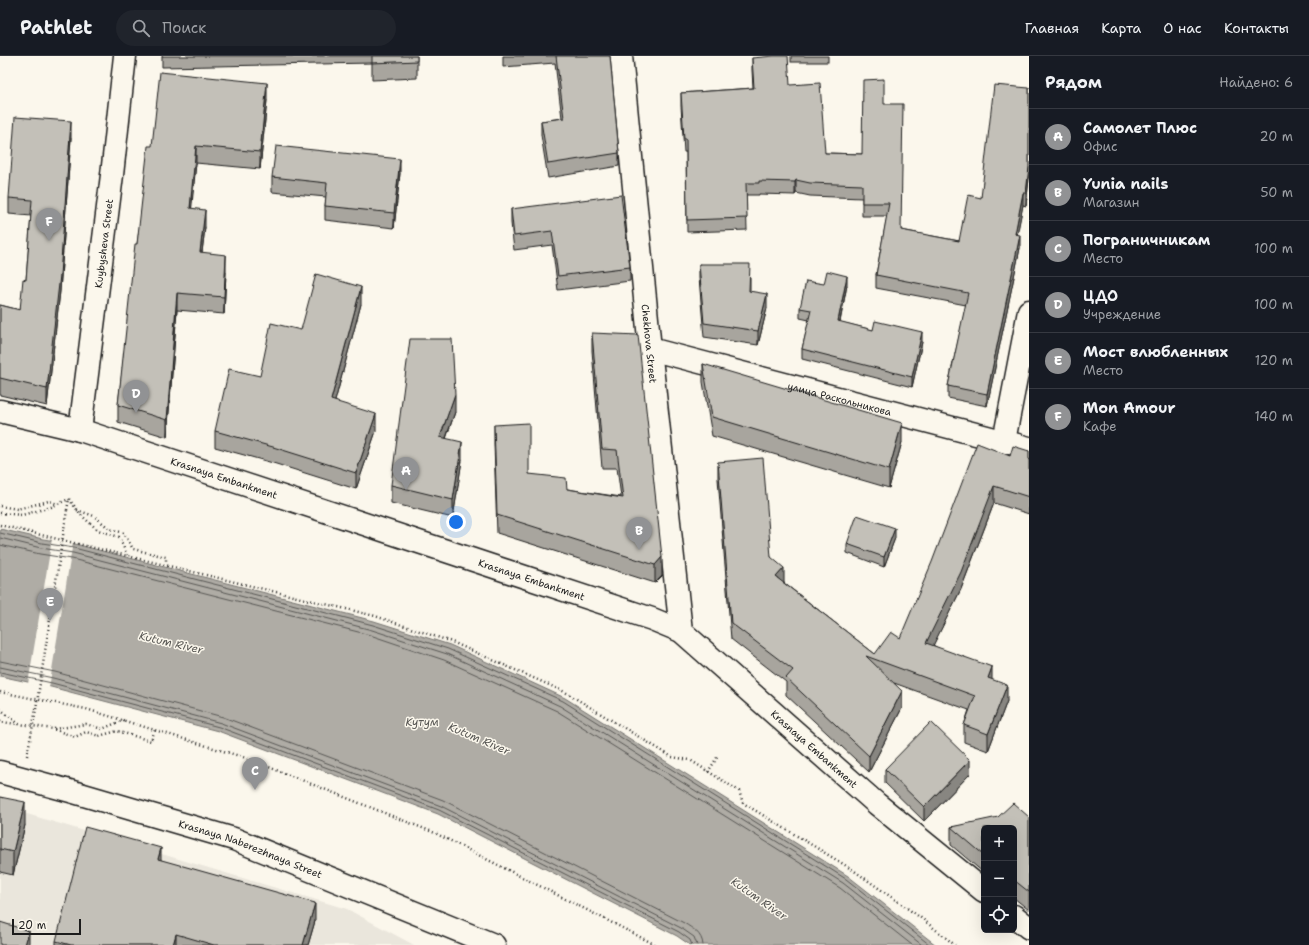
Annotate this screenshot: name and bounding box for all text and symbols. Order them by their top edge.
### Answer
search box [116,10,396,46]
text: Pathlet [20,15,92,40]
icon: search [130,17,152,39]
text: Поиск [162,18,206,38]
text: Главная [1025,19,1079,37]
text: Карта [1101,19,1141,37]
text: О нас [1163,19,1202,37]
text: Контакты [1224,19,1289,37]
text: Рядом [1045,71,1102,93]
text: Найдено: 6 [1219,74,1293,91]
text: Самолет Плюс [1083,118,1197,138]
text: A [1053,128,1063,145]
text: 20 m [1260,128,1293,145]
text: Офис [1083,138,1118,155]
text: Yunia nails [1083,174,1168,194]
text: B [1054,184,1062,201]
text: 50 m [1260,184,1293,201]
text: Магазин [1083,194,1139,211]
street label: Kuybysheva Street [91,198,115,289]
pin: F [36,208,62,241]
text: Пограничникам [1083,230,1210,250]
text: C [1054,240,1062,257]
text: 100 m [1254,240,1293,257]
text: Место [1083,250,1123,267]
text: ЦДО [1083,286,1118,306]
text: D [1053,296,1063,313]
text: 100 m [1254,296,1293,313]
street label: Chekhova Street [639,303,660,384]
text: Учреждение [1083,306,1161,323]
text: Мост влюбленных [1083,342,1228,362]
text: E [1054,352,1062,369]
text: 120 m [1255,352,1293,369]
text: Место [1083,362,1123,379]
street label: улица Раскольникова [786,379,894,419]
pin: D [123,380,149,413]
text: Mon Amour [1083,398,1176,418]
text: F [1054,408,1062,425]
text: 140 m [1254,408,1293,425]
text: Кафе [1083,418,1117,435]
street label: Krasnaya Embankment [169,454,279,501]
pin: A [393,457,419,490]
your location [446,512,466,532]
pin: B [626,517,652,550]
street label: Krasnaya Embankment [477,556,587,603]
pin: E [37,588,63,621]
water label: Kutum River [138,628,205,658]
street label: Krasnaya Embankment [768,707,861,791]
water label: Кутум [405,715,439,730]
water label: Kutum River [446,719,513,759]
pin: C [242,757,268,790]
street label: Krasnaya Naberezhnaya Street [177,817,324,881]
map controls [981,825,1017,933]
button: + [981,825,1017,861]
button: − [981,861,1017,897]
water label: Kutum River [728,874,791,924]
button: locate [981,897,1017,933]
scale bar [12,917,81,936]
text: 20 m [18,918,46,933]

